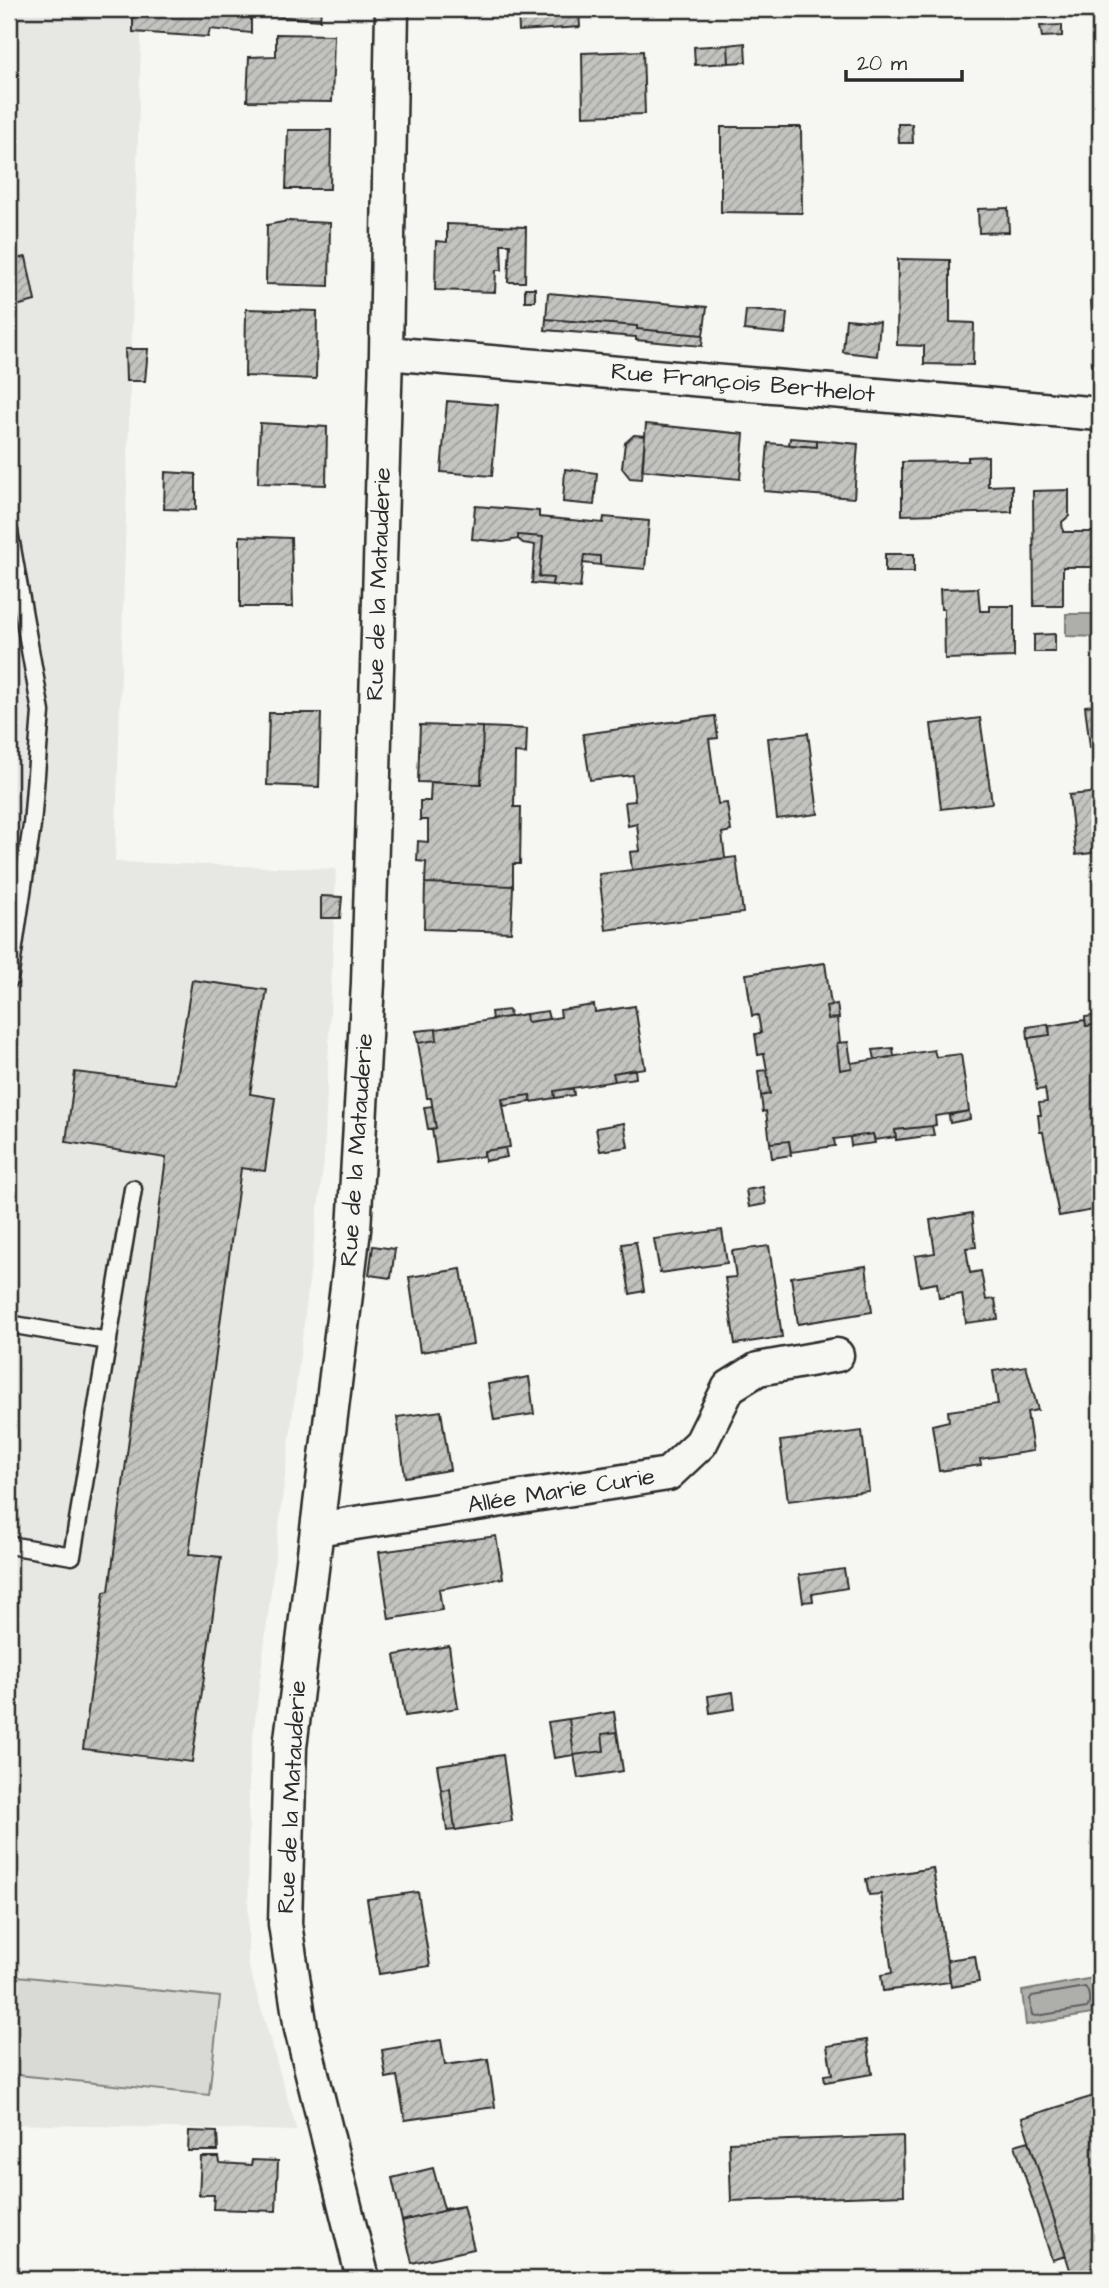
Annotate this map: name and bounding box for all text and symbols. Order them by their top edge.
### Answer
scale bar [846,38,962,82]
text: 20 m [857,49,908,78]
street label: Rue François Berthelot [610,355,877,411]
street label: Rue de la Matauderie [358,467,400,701]
street label: Rue de la Matauderie [332,1032,382,1268]
street label: Allée Marie Curie [465,1459,657,1523]
street label: Rue de la Matauderie [269,1679,315,1915]

